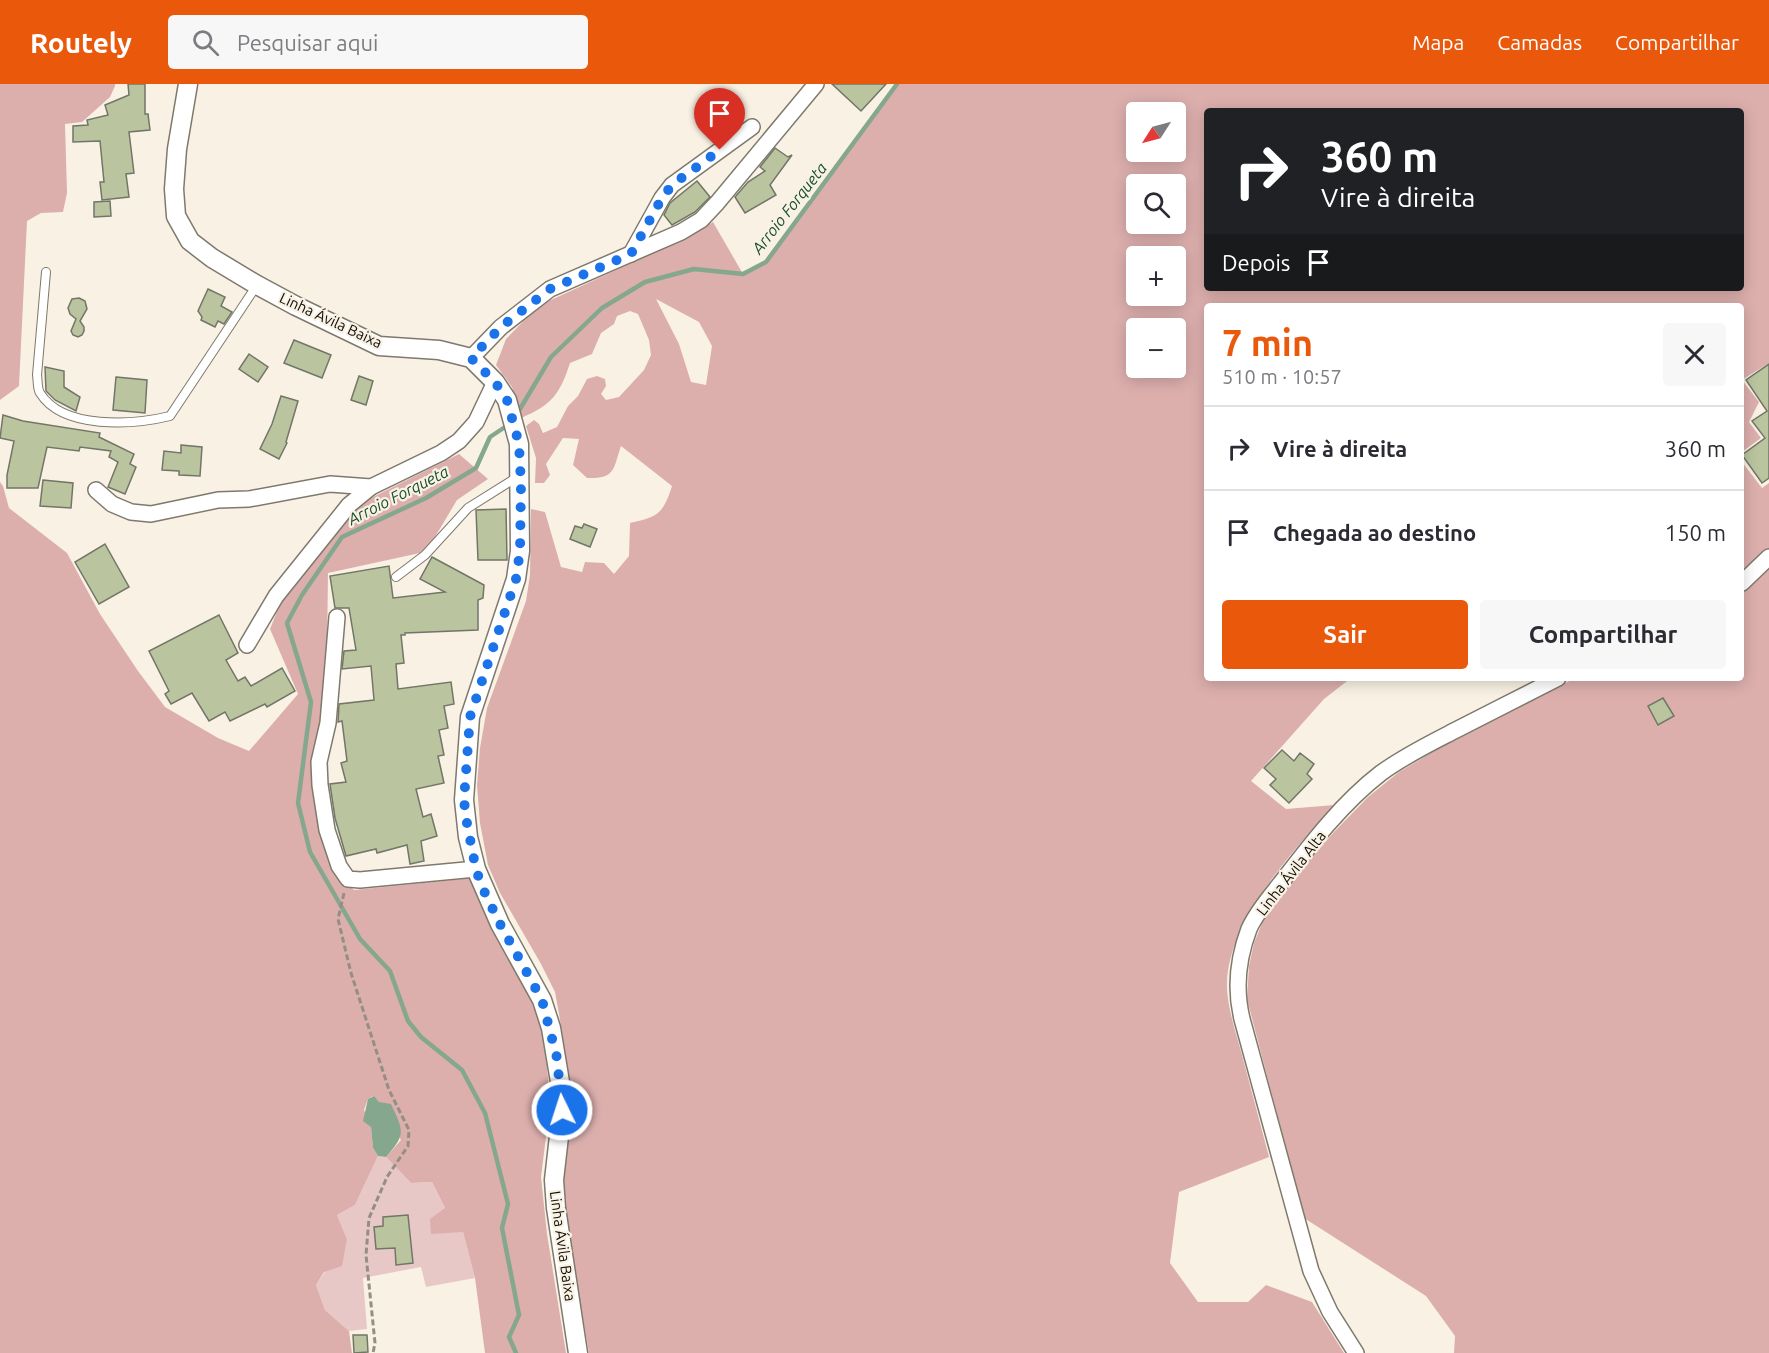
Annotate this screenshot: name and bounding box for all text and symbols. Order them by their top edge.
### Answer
search box [168,15,588,69]
icon: search [189,26,222,59]
text: Routely [30,27,132,58]
text: Pesquisar aqui [237,30,378,55]
text: Mapa [1412,30,1464,54]
text: Camadas [1497,30,1582,54]
text: Compartilhar [1615,30,1739,54]
pin [694,88,745,150]
icon: arrive [703,97,736,130]
north arrow [1126,102,1186,162]
map controls [1126,102,1186,378]
icon: right [1222,132,1300,210]
text: 360 m [1321,133,1438,180]
water label: Arroio Forqueta [747,159,830,258]
button: search [1126,174,1186,234]
text: Vire à direita [1321,182,1475,212]
button: + [1126,246,1186,306]
icon: arrive [1302,246,1335,279]
text: Depois [1222,250,1290,275]
street label: Linha Ávila Baixa [277,289,385,351]
button: − [1126,318,1186,378]
text: 7 min [1222,322,1313,363]
button: close [1663,323,1726,386]
text: 510 m · 10:57 [1222,365,1342,388]
icon: right [1222,432,1255,465]
text: Vire à direita [1273,436,1407,461]
text: 360 m [1665,436,1726,461]
water label: Arroio Forqueta [344,462,452,529]
icon: arrive [1222,516,1255,549]
text: Chegada ao destino [1273,520,1476,545]
text: 150 m [1665,520,1726,545]
button: Sair [1222,600,1468,669]
button: Compartilhar [1480,600,1726,669]
street label: Linha Ávila Alta [1253,827,1329,919]
position arrow [530,1078,594,1142]
street label: Linha Ávila Baixa [547,1190,579,1302]

